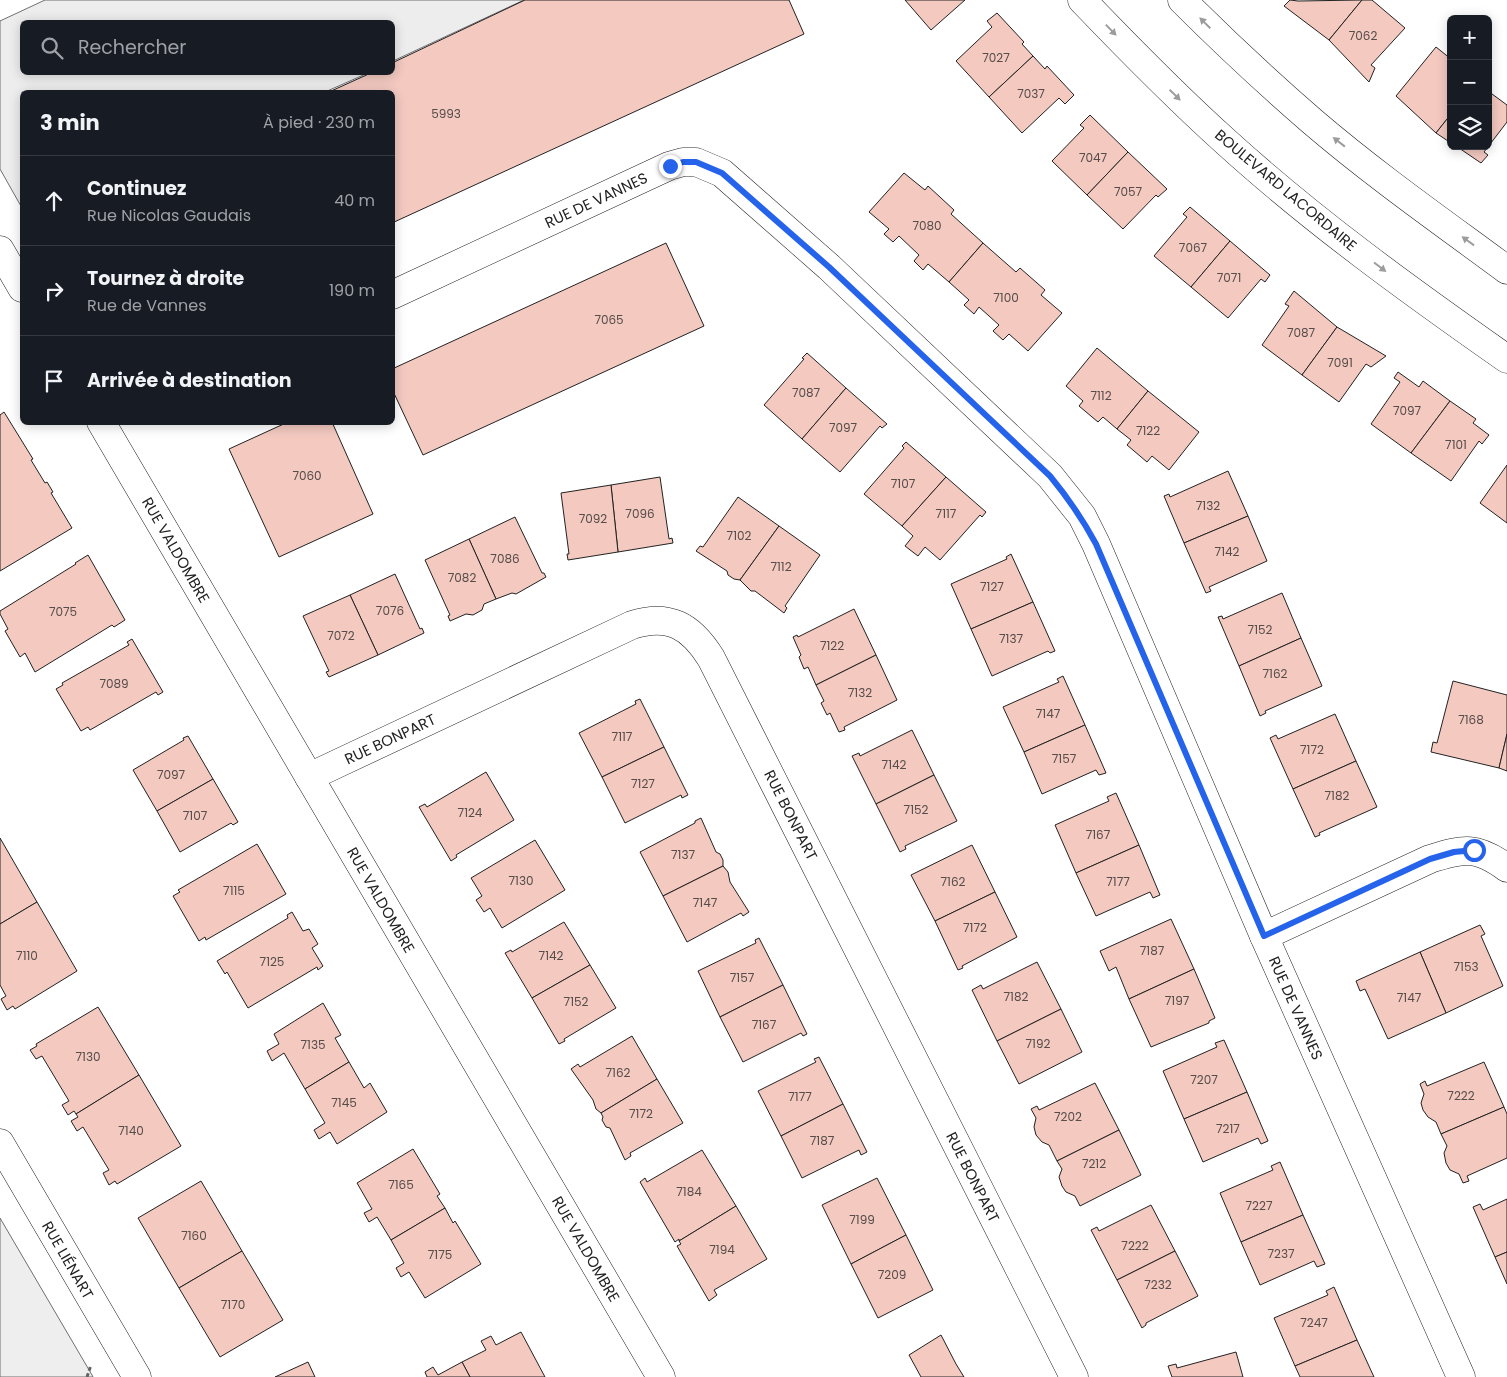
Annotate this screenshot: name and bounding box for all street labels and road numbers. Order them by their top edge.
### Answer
street label: BOULEVARD LACORDAIRE [1210,124,1362,256]
street label: RUE DE VANNES [541,167,651,233]
street label: RUE VALDOMBRE [137,493,215,607]
street label: RUE BONPART [341,709,439,769]
street label: RUE BONPART [759,766,823,864]
street label: RUE VALDOMBRE [342,843,420,957]
street label: RUE DE VANNES [1264,953,1328,1063]
street label: RUE BONPART [941,1128,1005,1226]
street label: RUE VALDOMBRE [547,1192,625,1306]
street label: RUE LIÉNART [37,1217,99,1303]

